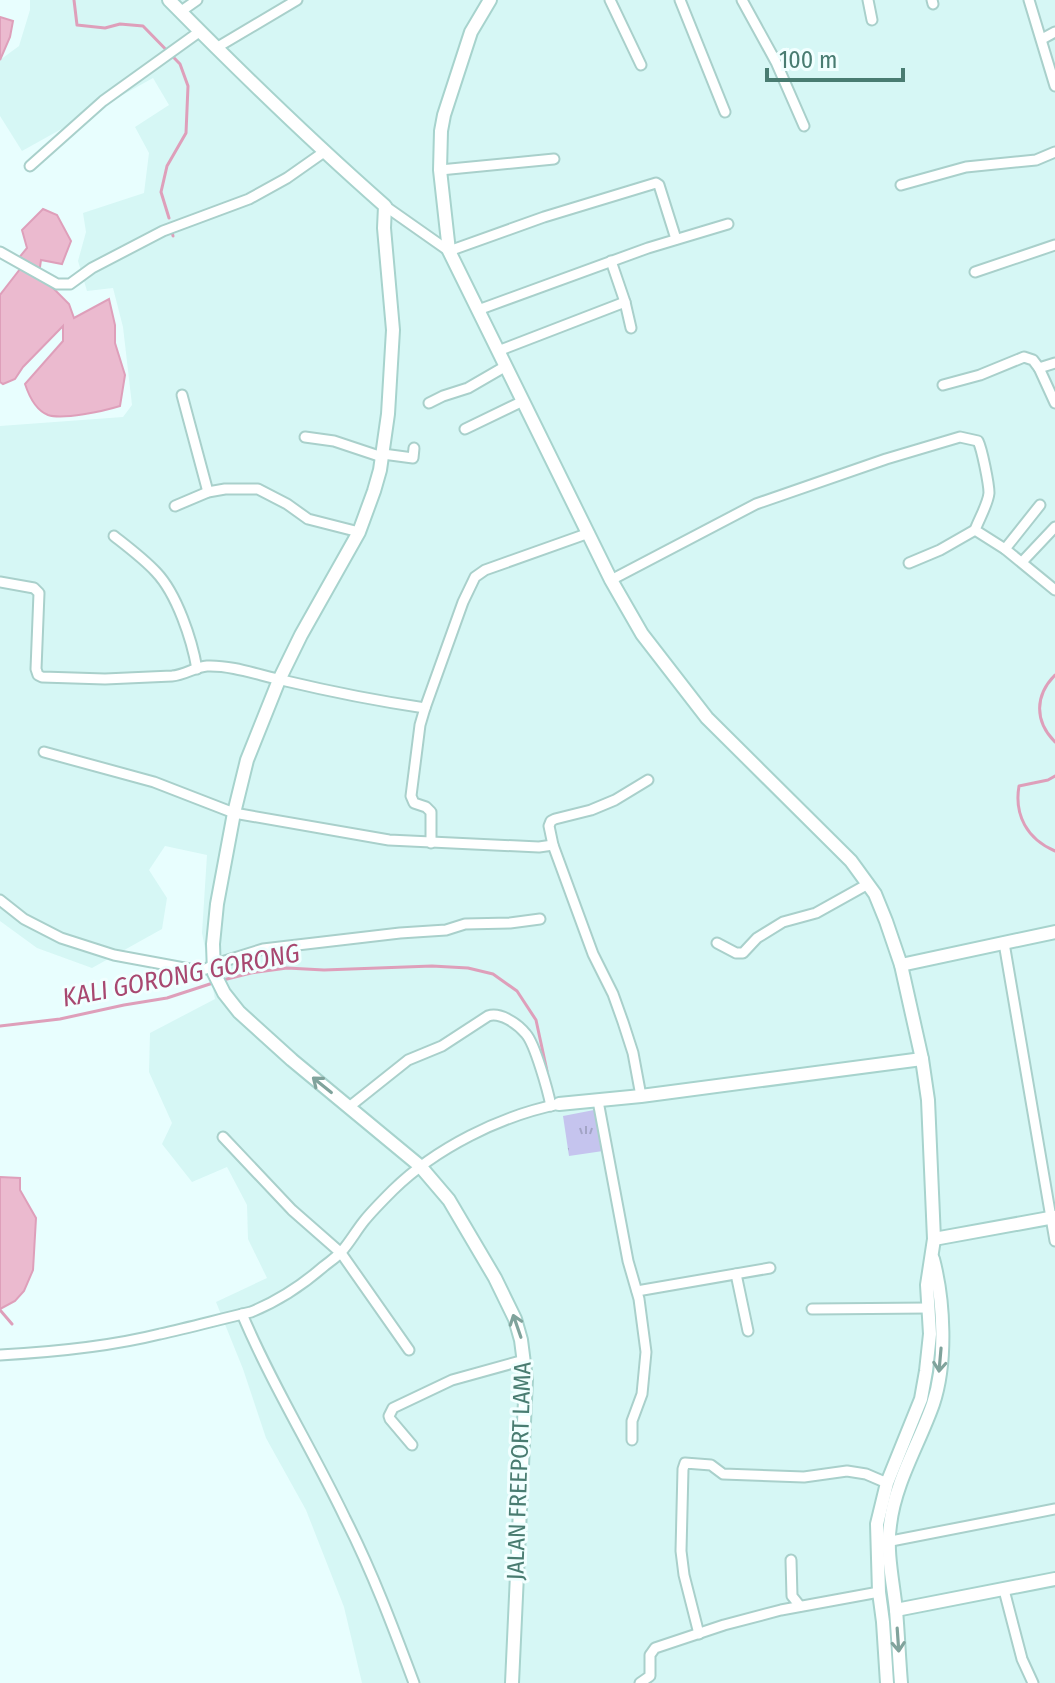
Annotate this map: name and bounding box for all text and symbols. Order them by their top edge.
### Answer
scale bar [767,32,903,82]
text: 100 m [779,46,837,74]
water label: KALI GORONG GORONG [60,937,303,1014]
one-way arrow [312,1076,333,1094]
one-way arrow [508,1314,523,1339]
one-way arrow [932,1346,947,1373]
street label: JALAN FREEPORT LAMA [501,1361,537,1581]
one-way arrow [891,1626,906,1653]

